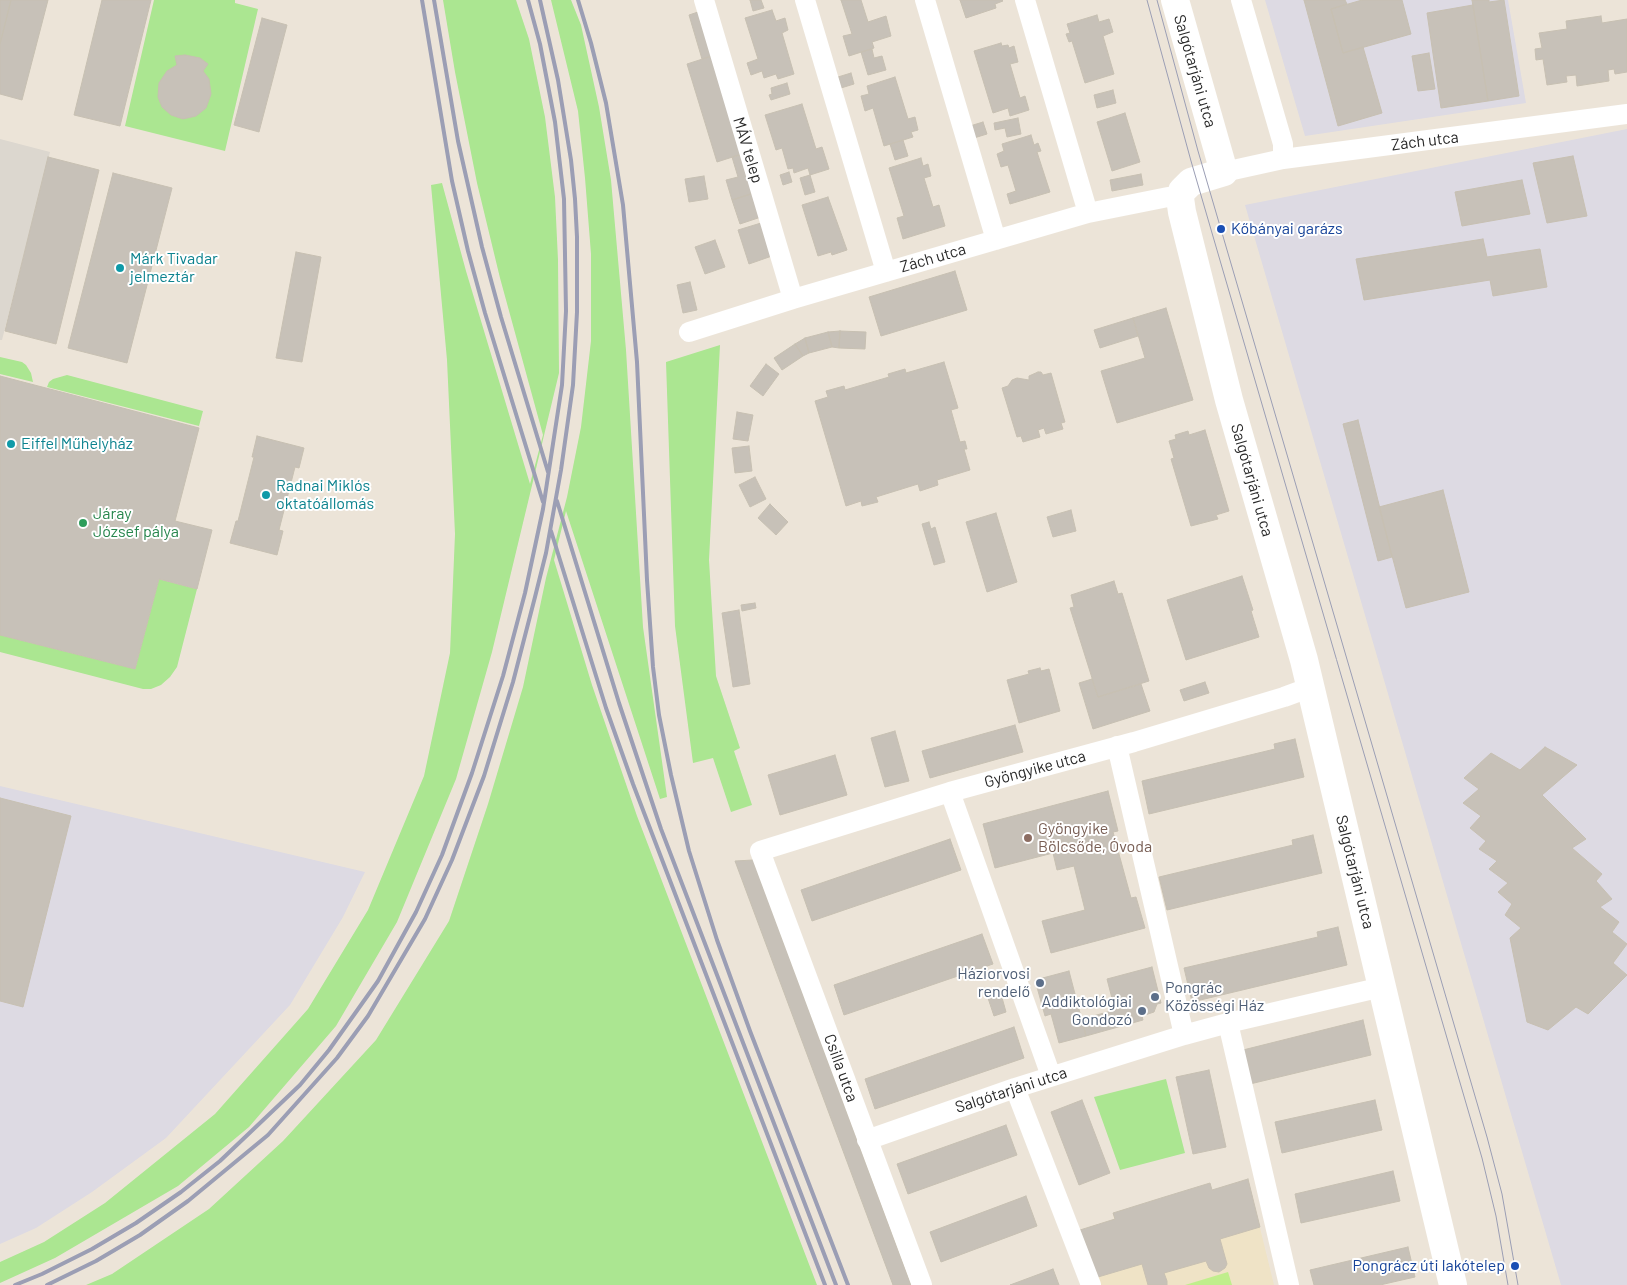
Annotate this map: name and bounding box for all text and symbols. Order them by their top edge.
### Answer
street label: Salgótarjáni utca [1170,12,1220,130]
street label: MÁV telep [729,115,767,185]
street label: Zách utca [1390,127,1460,155]
place label: Kőbányai garázs [1231,219,1343,239]
marker: Kőbányai garázs [1215,223,1227,235]
street label: Zách utca [898,239,968,277]
place label: Márk Tivadar jelmeztár [130,249,218,287]
marker: Márk Tivadar jelmeztár [114,262,126,274]
street label: Salgótarjáni utca [1227,421,1277,539]
place label: Eiffel Műhelyház [21,434,133,454]
marker: Eiffel Műhelyház [5,438,17,450]
place label: Radnai Miklós oktatóállomás [276,476,374,514]
marker: Radnai Miklós oktatóállomás [260,489,272,501]
place label: Járay József pálya [93,504,179,542]
marker: Járay József pálya [77,517,89,529]
street label: Gyöngyike utca [982,746,1088,792]
street label: Salgótarjáni utca [1332,813,1378,931]
place label: Gyöngyike Bölcsőde, Óvoda [1038,819,1152,857]
marker: Gyöngyike Bölcsőde, Óvoda [1022,832,1034,844]
place label: Háziorvosi rendelő [957,964,1030,1002]
marker: Háziorvosi rendelő [1034,977,1046,989]
place label: Pongrác Közösségi Ház [1165,978,1264,1016]
marker: Pongrác Közösségi Ház [1149,991,1161,1003]
place label: Addiktológiai Gondozó [1041,992,1132,1030]
marker: Addiktológiai Gondozó [1136,1005,1148,1017]
street label: Csilla utca [820,1031,862,1105]
street label: Salgótarjáni utca [953,1063,1069,1117]
place label: Pongrácz úti lakótelep [1352,1256,1505,1276]
marker: Pongrácz úti lakótelep [1509,1260,1521,1272]

